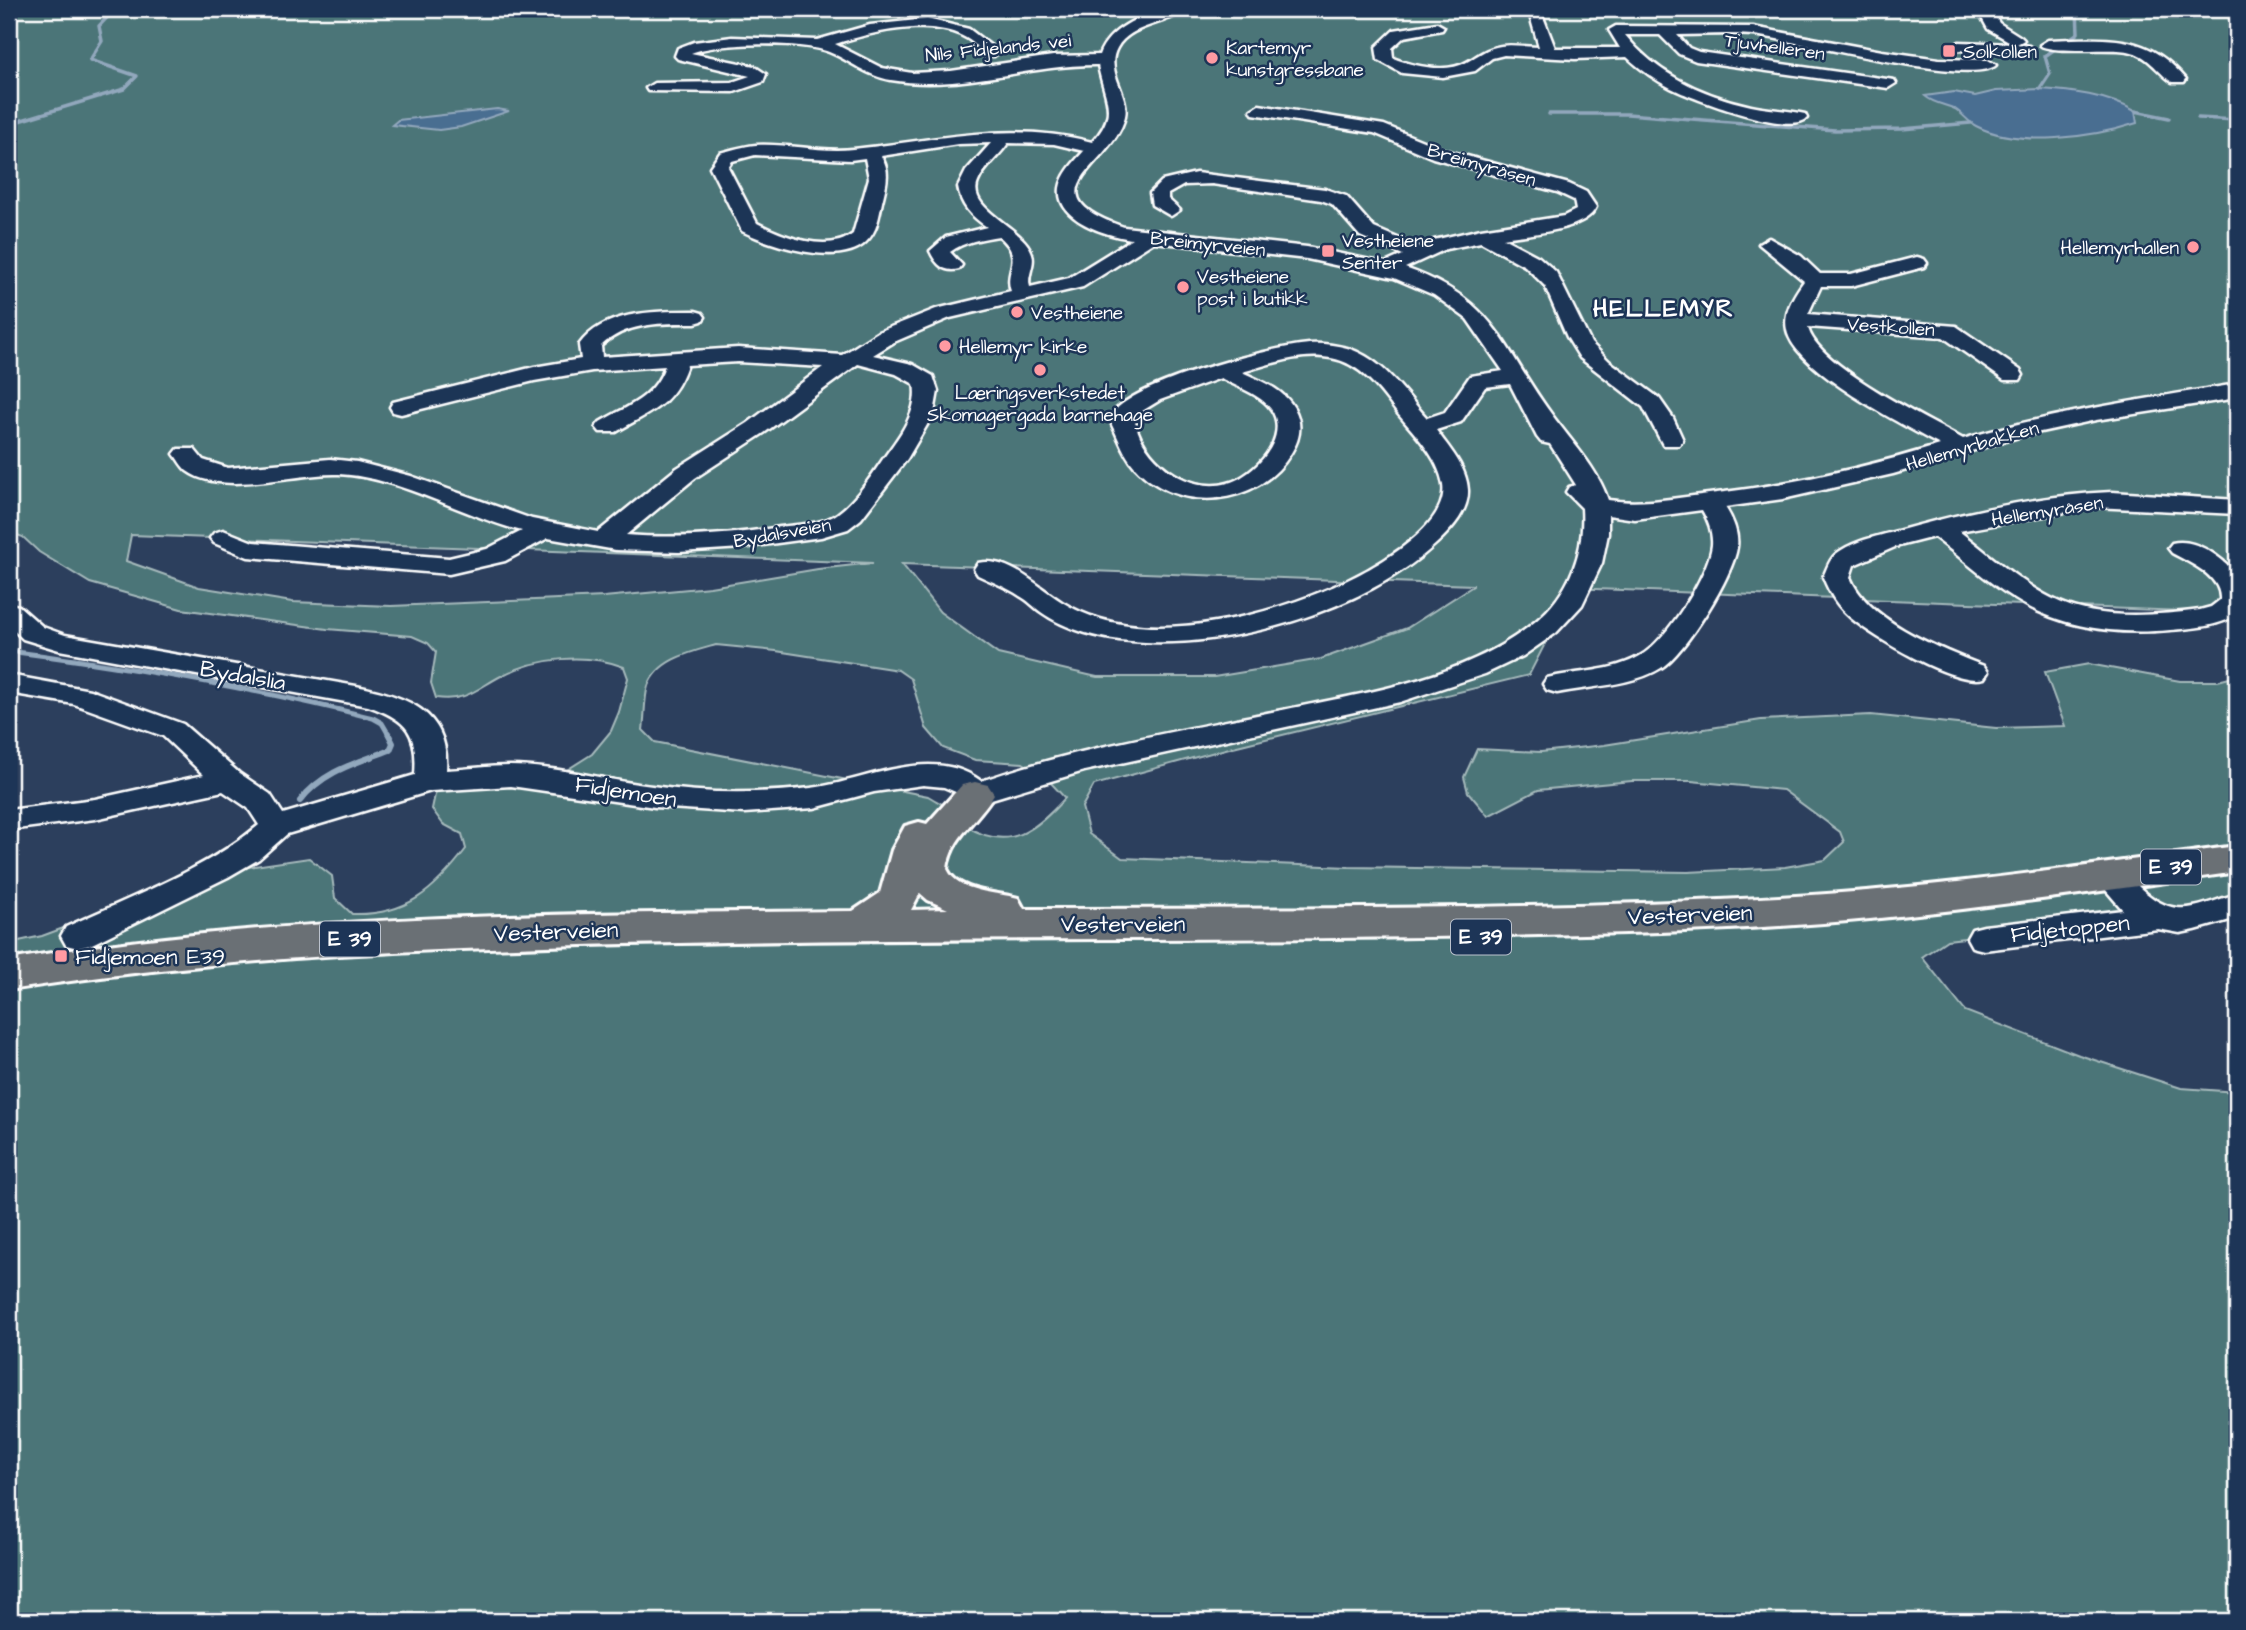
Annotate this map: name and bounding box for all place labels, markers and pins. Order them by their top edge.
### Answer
place label: Kartemyr kunstgressbane [1226,35,1364,85]
place label: Solkollen [1963,39,2037,66]
marker: Solkollen [1941,43,1957,59]
marker: Kartemyr kunstgressbane [1204,50,1220,66]
place label: Vestheiene Senter [1342,228,1434,277]
place label: Hellemyrhallen [2060,235,2179,263]
marker: Hellemyrhallen [2185,239,2201,255]
marker: Vestheiene Senter [1320,243,1336,259]
place label: Vestheiene post i butikk [1197,264,1308,313]
marker: Vestheiene post i butikk [1175,279,1191,295]
place label: Vestheiene [1031,300,1123,327]
marker: Vestheiene [1009,304,1025,320]
place label: Hellemyr kirke [959,334,1087,362]
marker: Hellemyr kirke [937,338,953,354]
marker: Læringsverkstedet Skomagergada barnehage [1032,362,1048,378]
place label: Læringsverkstedet Skomagergada barnehage [927,380,1153,430]
place label: Fidjemoen E39 [75,941,225,973]
marker: Fidjemoen E39 [53,948,69,964]

